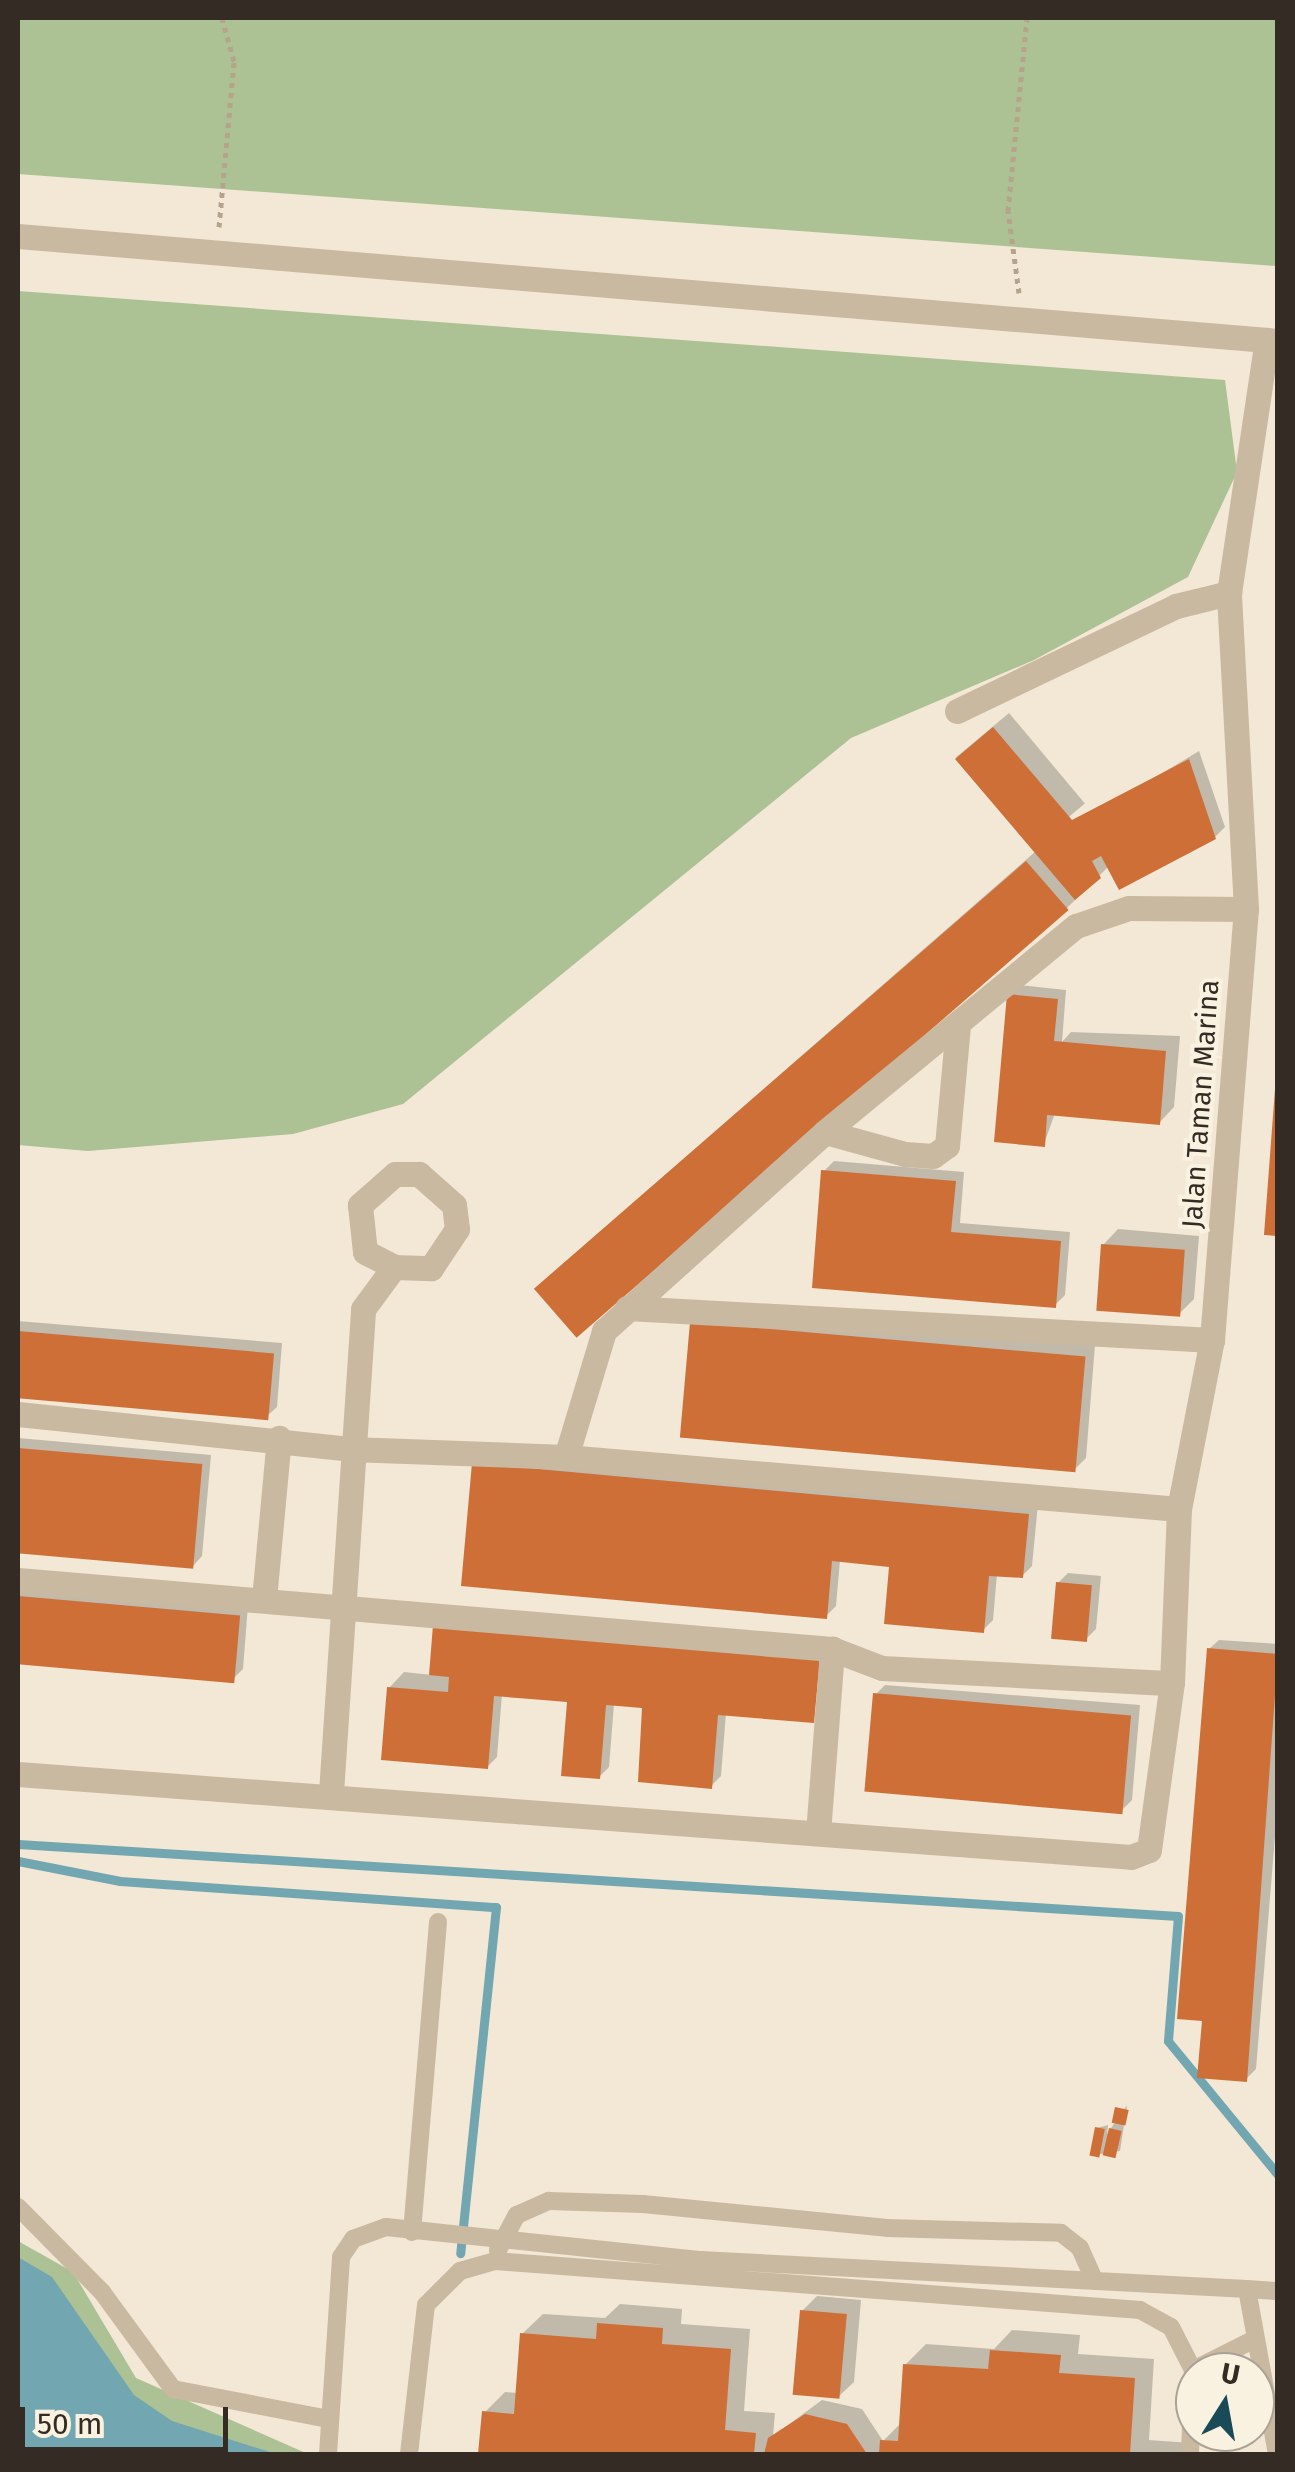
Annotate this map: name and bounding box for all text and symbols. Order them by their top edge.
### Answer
street label: Jalan Taman Marina [1176,978,1226,1230]
north arrow [1175,2352,1275,2452]
text: U [1218,2356,1243,2392]
scale bar [25,2387,232,2449]
text: 50 m [37,2406,102,2442]

